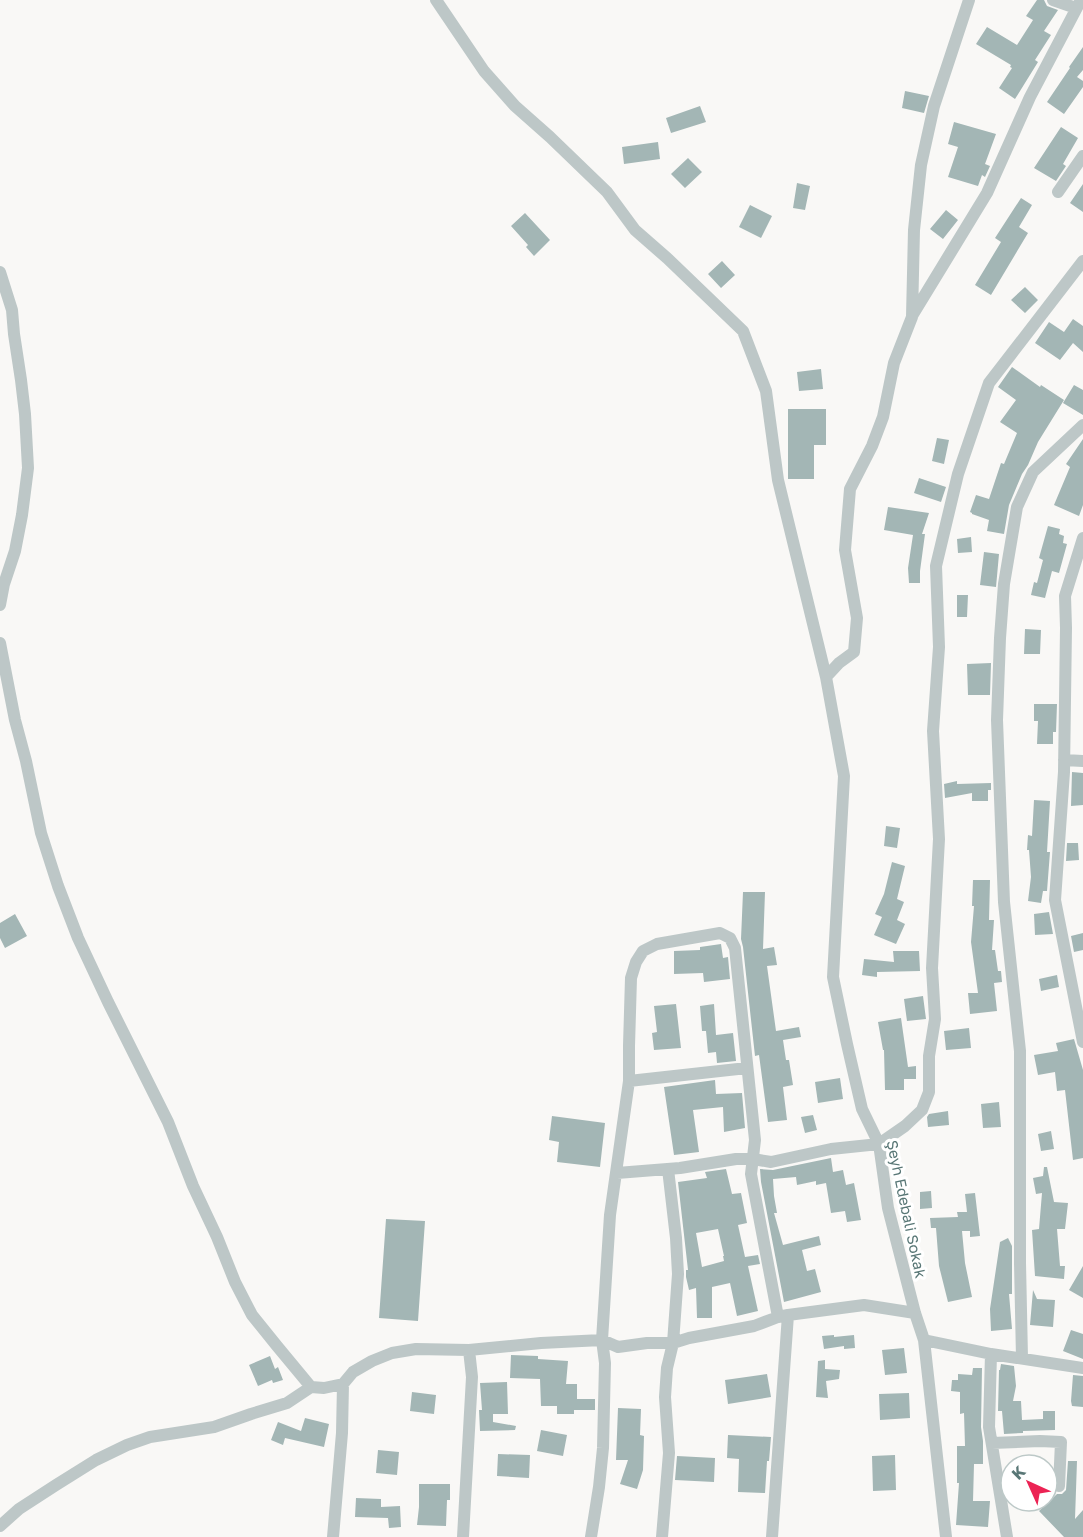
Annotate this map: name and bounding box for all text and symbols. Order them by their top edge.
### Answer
street label: Şeyh Edebali Sokak [884,1138,931,1280]
north arrow [999,1453,1059,1513]
text: K [1007,1461,1030,1484]

